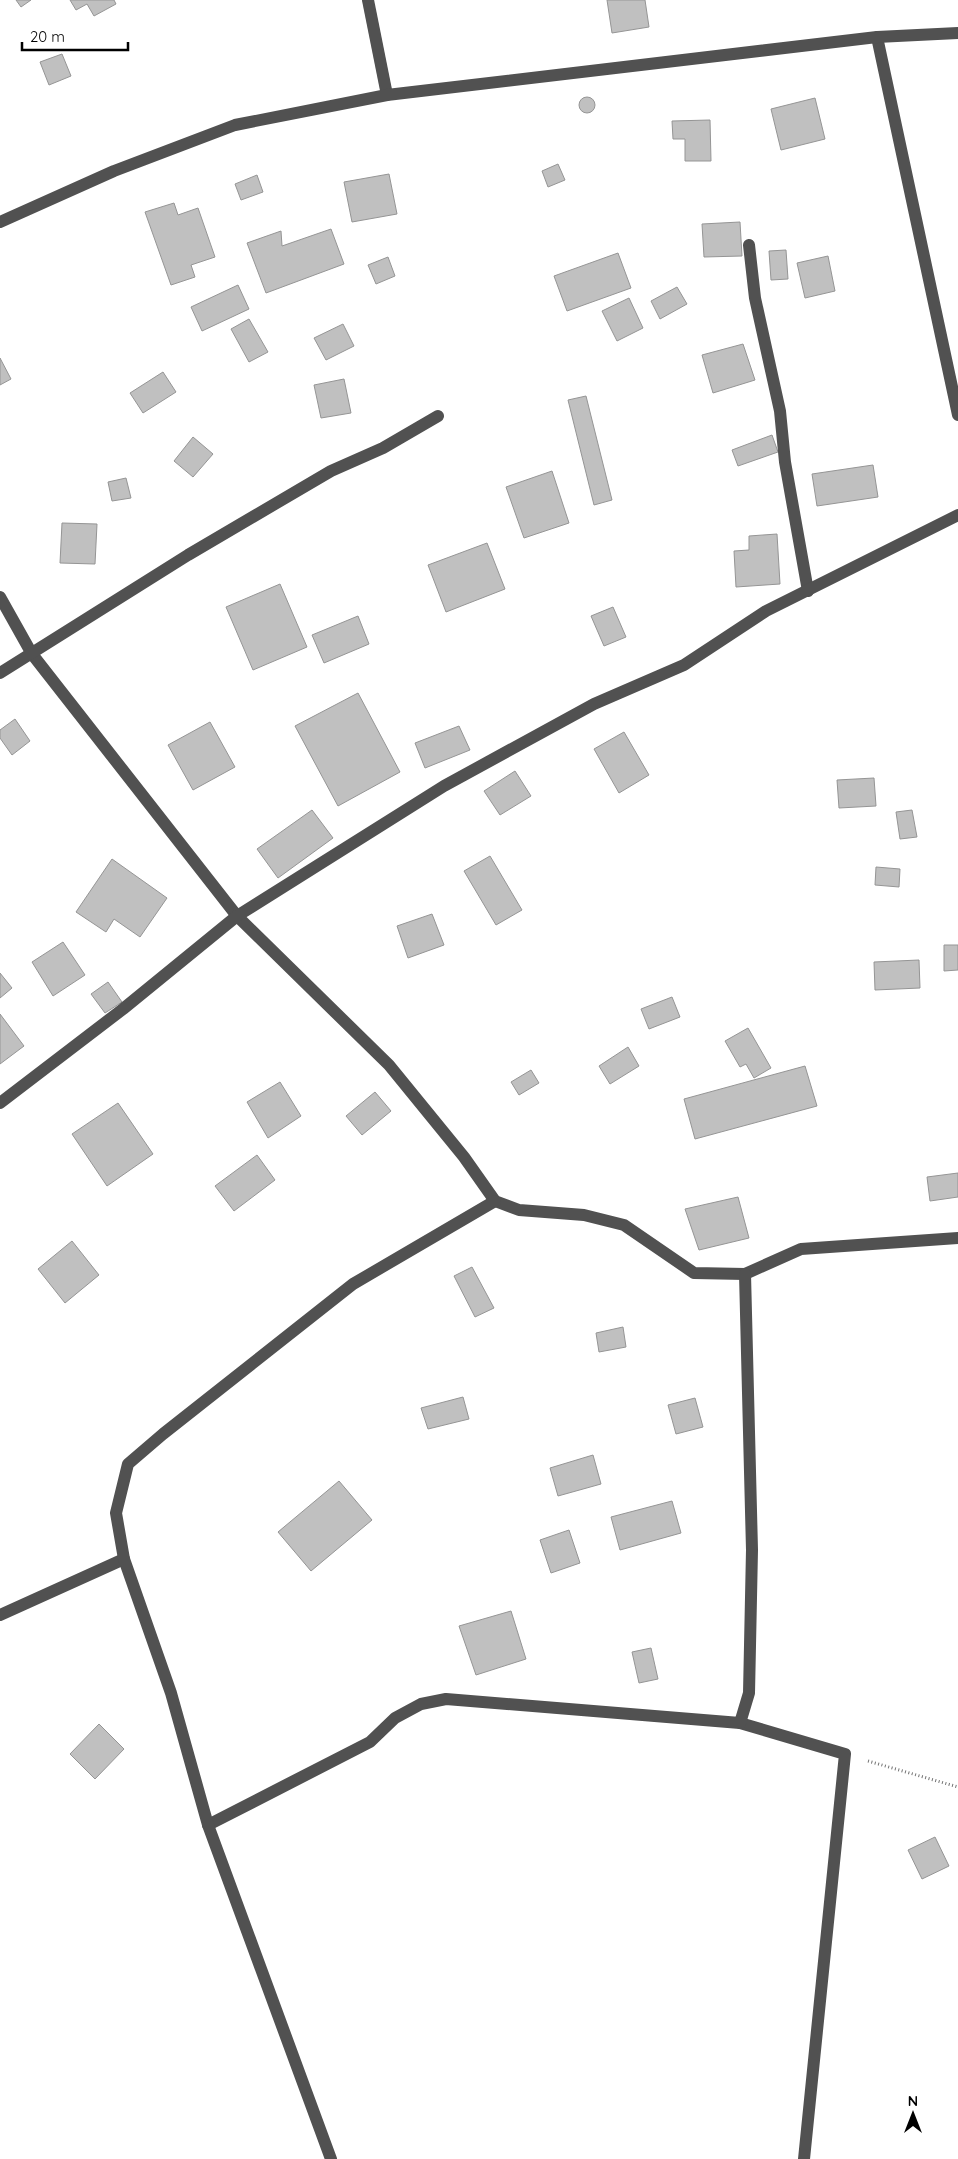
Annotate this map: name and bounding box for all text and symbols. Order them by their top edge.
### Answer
scale bar [22,20,129,52]
text: 20 m [30,27,65,46]
north arrow [888,2089,938,2139]
text: N [908,2092,918,2110]

